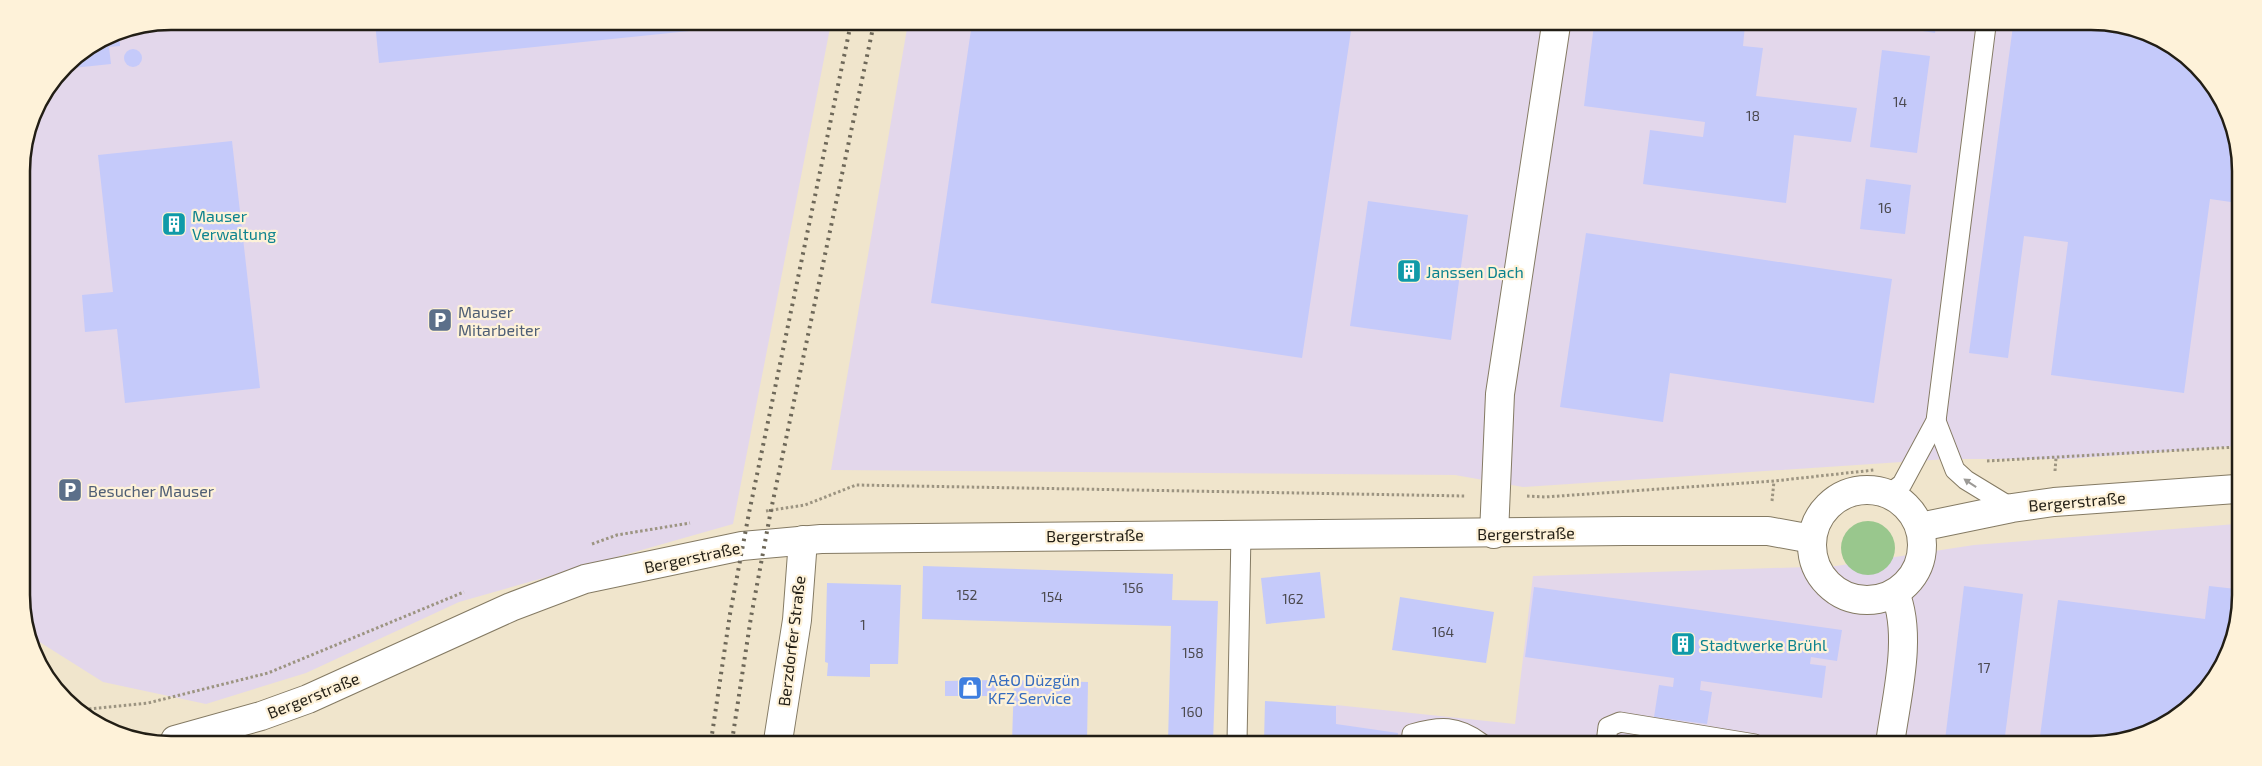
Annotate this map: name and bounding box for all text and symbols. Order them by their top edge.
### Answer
house number: 14 [1893,93,1907,110]
house number: 18 [1746,107,1760,124]
house number: 16 [1878,199,1892,216]
place label: Mauser Verwaltung [192,206,276,243]
building icon: Mauser Verwaltung [161,211,187,237]
building icon: Janssen Dach [1396,258,1422,284]
place label: Janssen Dach [1426,262,1524,281]
place label: Mauser Mitarbeiter [458,302,541,339]
parking icon: Mauser Mitarbeiter [427,307,453,333]
parking icon: Besucher Mauser [57,477,83,503]
one-way arrow [1964,478,1977,487]
place label: Besucher Mauser [88,481,215,500]
street label: Bergerstraße [2028,487,2126,515]
street label: Bergerstraße [1477,523,1575,543]
street label: Bergerstraße [1046,525,1144,545]
street label: Bergerstraße [642,538,742,576]
street label: Berzdorfer Straße [774,575,808,707]
house number: 156 [1122,579,1144,596]
house number: 152 [957,586,978,603]
house number: 154 [1041,588,1063,605]
house number: 162 [1282,590,1304,607]
house number: 1 [860,616,866,633]
house number: 164 [1432,623,1454,640]
building icon: Stadtwerke Brühl [1670,631,1696,657]
place label: Stadtwerke Brühl [1700,635,1827,654]
house number: 158 [1182,644,1204,661]
house number: 17 [1978,659,1990,676]
street label: Bergerstraße [264,668,362,722]
place label: A&O Düzgün KFZ Service [988,670,1080,707]
shop icon: A&O Düzgün KFZ Service [957,675,983,701]
house number: 160 [1181,703,1203,720]

